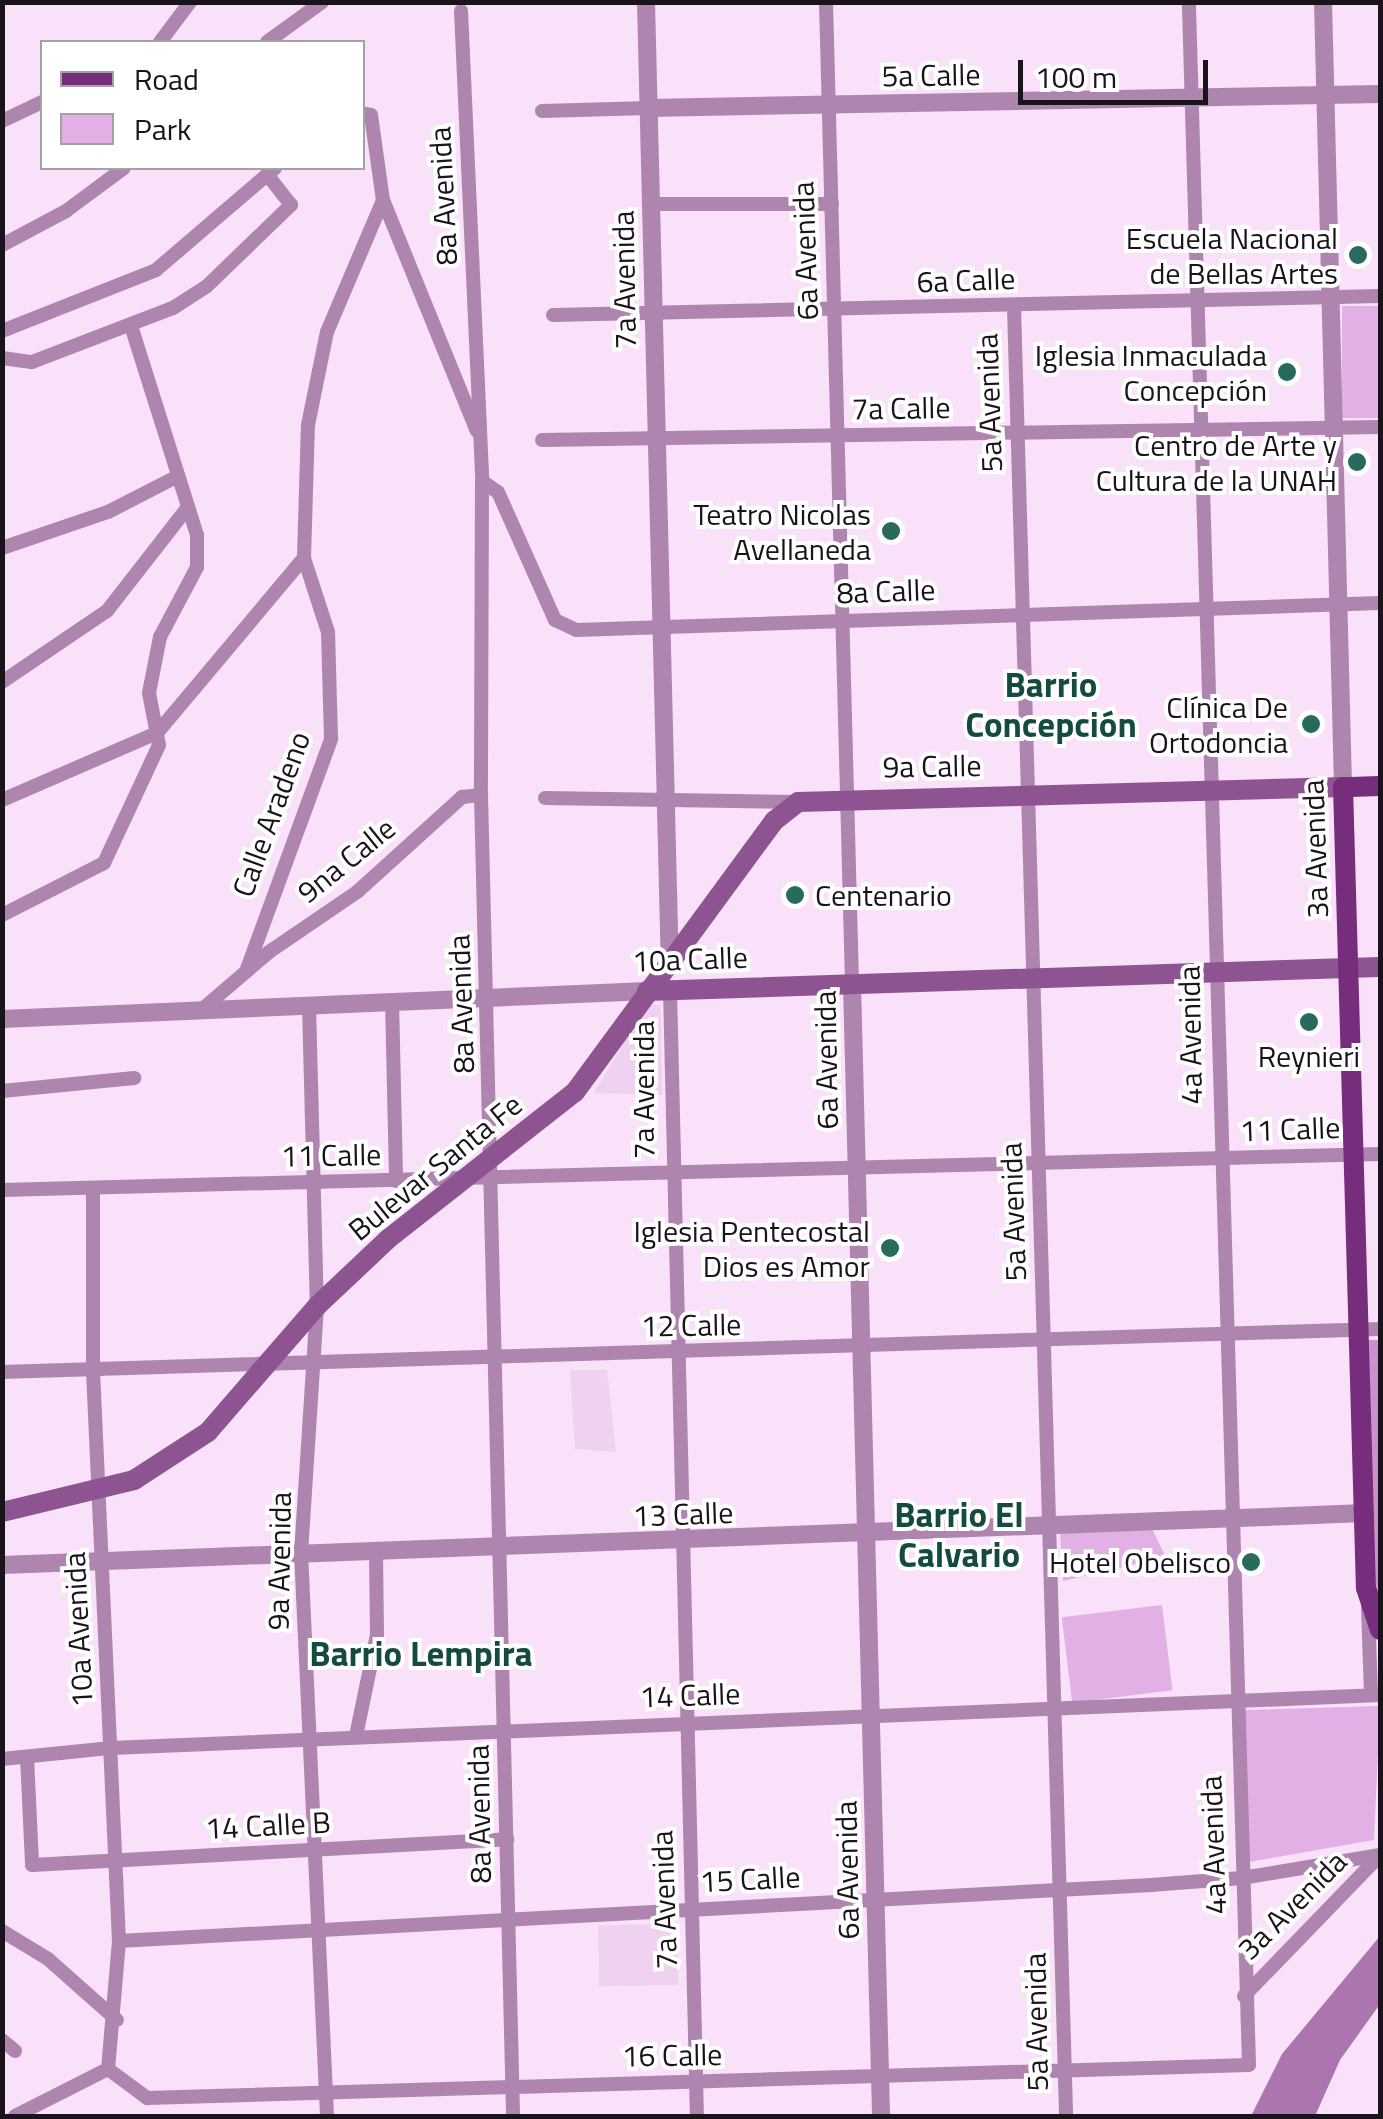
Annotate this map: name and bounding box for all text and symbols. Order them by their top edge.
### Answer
legend [40,40,365,170]
scale bar [1023,40,1213,102]
text: 100 m [1035,54,1117,100]
text: Road [134,56,199,102]
street label: 5a Calle [881,56,981,94]
text: Park [134,106,191,152]
street label: 8a Avenida [421,126,465,266]
street label: 6a Avenida [785,181,825,321]
street label: 7a Avenida [605,210,643,350]
place label: Escuela Nacional de Bellas Artes [1126,220,1338,290]
marker: Escuela Nacional de Bellas Artes [1347,244,1369,266]
street label: 6a Calle [916,260,1016,300]
street label: 5a Avenida [969,333,1009,473]
place label: Iglesia Inmaculada Concepción [1035,337,1267,408]
marker: Iglesia Inmaculada Concepción [1276,361,1298,383]
street label: 7a Calle [851,389,951,427]
place label: Centro de Arte y Cultura de la UNAH [1096,427,1337,498]
marker: Centro de Arte y Cultura de la UNAH [1346,451,1368,473]
place label: Teatro Nicolas Avellaneda [693,496,871,566]
marker: Teatro Nicolas Avellaneda [880,520,902,542]
street label: 8a Calle [836,571,936,611]
district label: Barrio Concepción [965,663,1137,745]
place label: Clínica De Ortodoncia [1149,689,1288,760]
marker: Clínica De Ortodoncia [1298,711,1324,737]
street label: Calle Aradeno [224,726,318,902]
street label: 9a Calle [882,747,982,785]
street label: 3a Avenida [1295,779,1335,919]
street label: 9na Calle [290,810,402,910]
place label: Centenario [815,877,952,913]
marker: Centenario [784,884,806,906]
street label: 8a Avenida [441,934,481,1074]
street label: 10a Calle [632,939,748,979]
street label: 4a Avenida [1171,965,1209,1105]
street label: 6a Avenida [807,990,845,1130]
marker: Reynieri [1298,1011,1320,1033]
street label: 7a Avenida [625,1021,661,1159]
place label: Reynieri [1258,1038,1360,1074]
street label: Bulevar Santa Fe [341,1086,529,1248]
street label: 11 Calle [1239,1109,1341,1149]
street label: 11 Calle [280,1136,382,1174]
street label: 5a Avenida [993,1142,1033,1282]
place label: Iglesia Pentecostal Dios es Amor [634,1213,870,1284]
marker: Iglesia Pentecostal Dios es Amor [879,1237,901,1259]
street label: 12 Calle [640,1306,742,1344]
street label: 9a Avenida [260,1491,298,1631]
district label: Barrio El Calvario [894,1493,1024,1575]
street label: 13 Calle [632,1494,734,1534]
place label: Hotel Obelisco [1049,1544,1231,1580]
street label: 10a Avenida [56,1551,100,1709]
marker: Hotel Obelisco [1240,1551,1262,1573]
district label: Barrio Lempira [309,1632,533,1674]
street label: 14 Calle [639,1675,741,1715]
street label: 8a Avenida [460,1744,498,1884]
street label: 4a Avenida [1193,1775,1233,1915]
street label: 6a Avenida [828,1800,866,1940]
street label: 14 Calle B [204,1804,332,1846]
street label: 7a Avenida [644,1830,684,1970]
street label: 3a Avenida [1230,1843,1354,1967]
street label: 15 Calle [699,1858,801,1900]
street label: 5a Avenida [1017,1952,1055,2092]
street label: 16 Calle [621,2036,723,2074]

